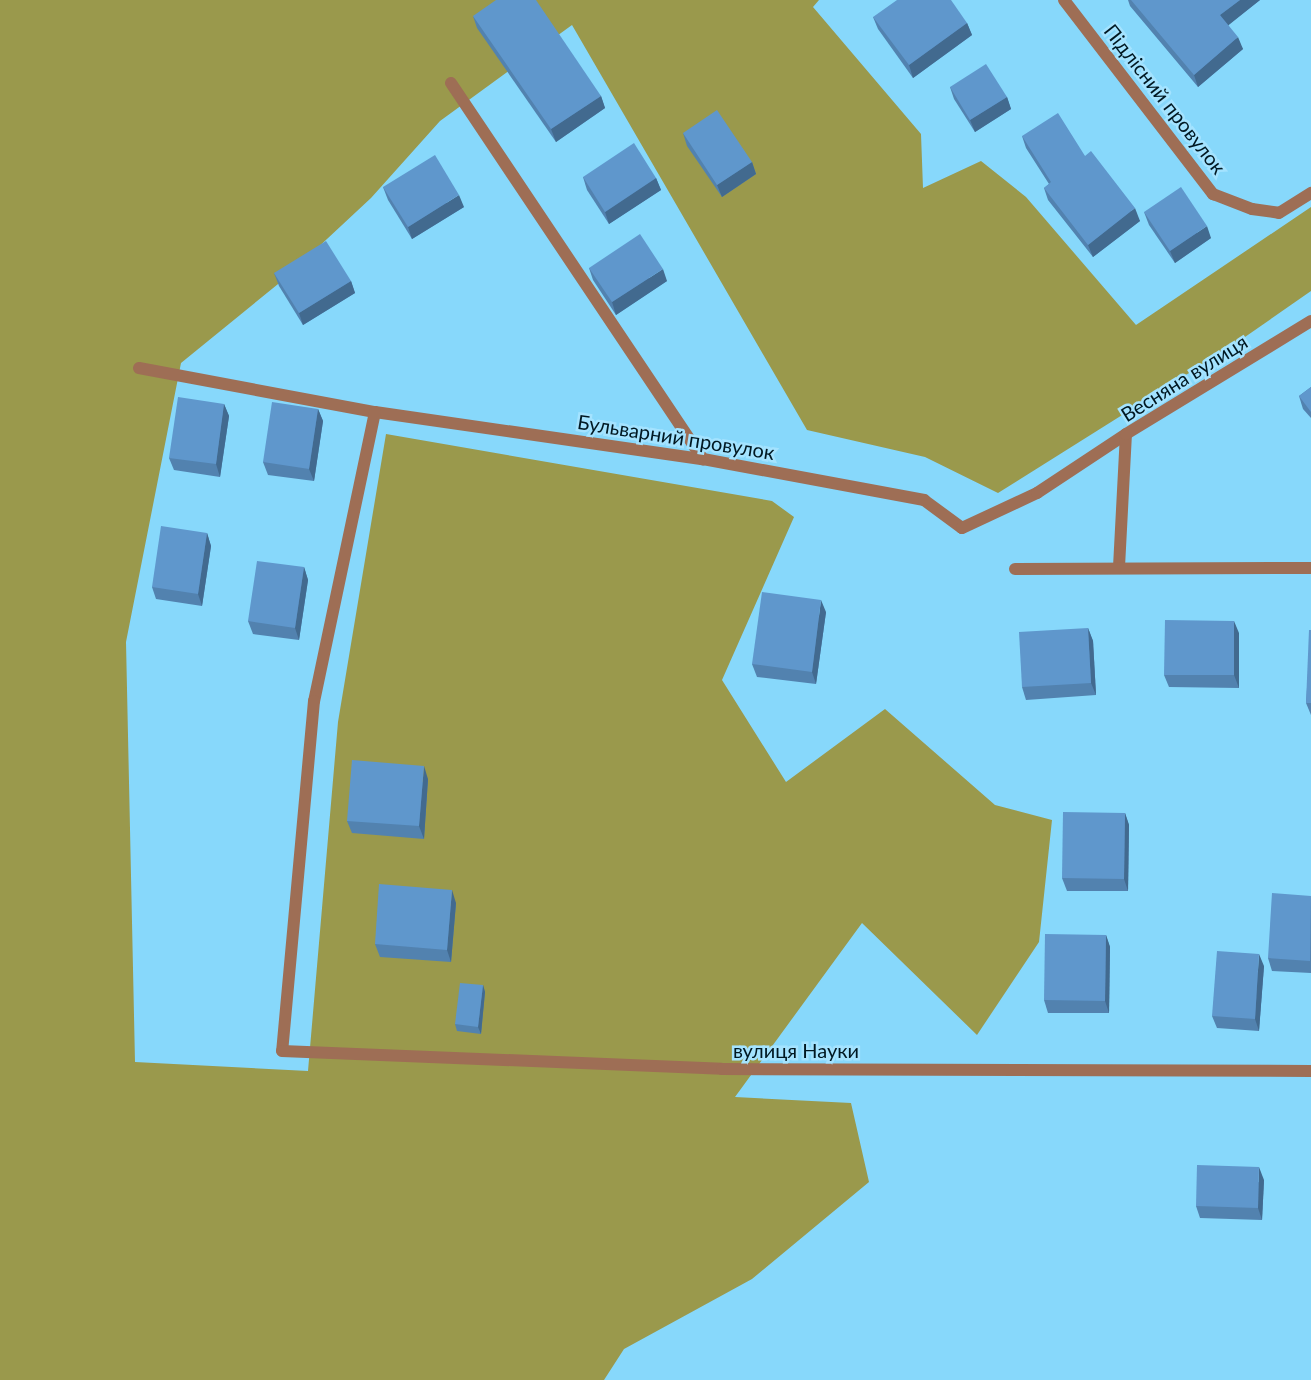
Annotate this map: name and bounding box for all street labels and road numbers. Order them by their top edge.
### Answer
street label: Підлісний провулок [1099,19,1231,179]
street label: Весняна вулиця [1116,330,1252,426]
street label: Бульварний провулок [576,410,776,464]
street label: вулиця Науки [733,1038,859,1062]

